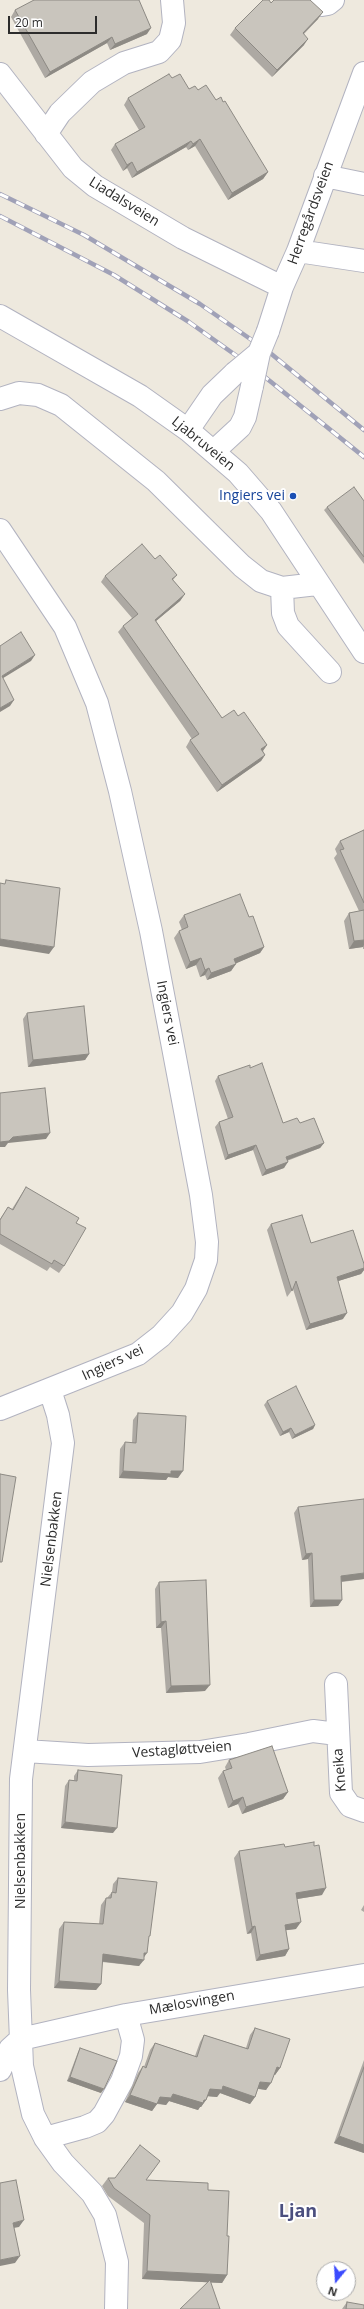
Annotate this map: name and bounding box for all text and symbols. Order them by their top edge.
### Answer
scale bar [10,8,99,34]
text: 20 m [15,14,43,31]
street label: Herregårdsveien [285,159,337,267]
street label: Liadalsveien [86,174,162,230]
street label: Ljabruveien [168,413,238,475]
place label: Ingiers vei [219,488,285,504]
marker: Ingiers vei [288,491,298,501]
street label: Ingiers vei [152,979,182,1047]
street label: Ingiers vei [80,1341,146,1385]
street label: Nielsenbakken [38,1490,66,1588]
street label: Vestagløttveien [132,1738,232,1762]
street label: Kneika [330,1748,350,1792]
street label: Nielsenbakken [13,1813,29,1909]
street label: Mælosvingen [148,1987,236,2019]
district label: Ljan [279,2201,317,2223]
north arrow [316,2261,356,2301]
text: N [326,2283,339,2300]

